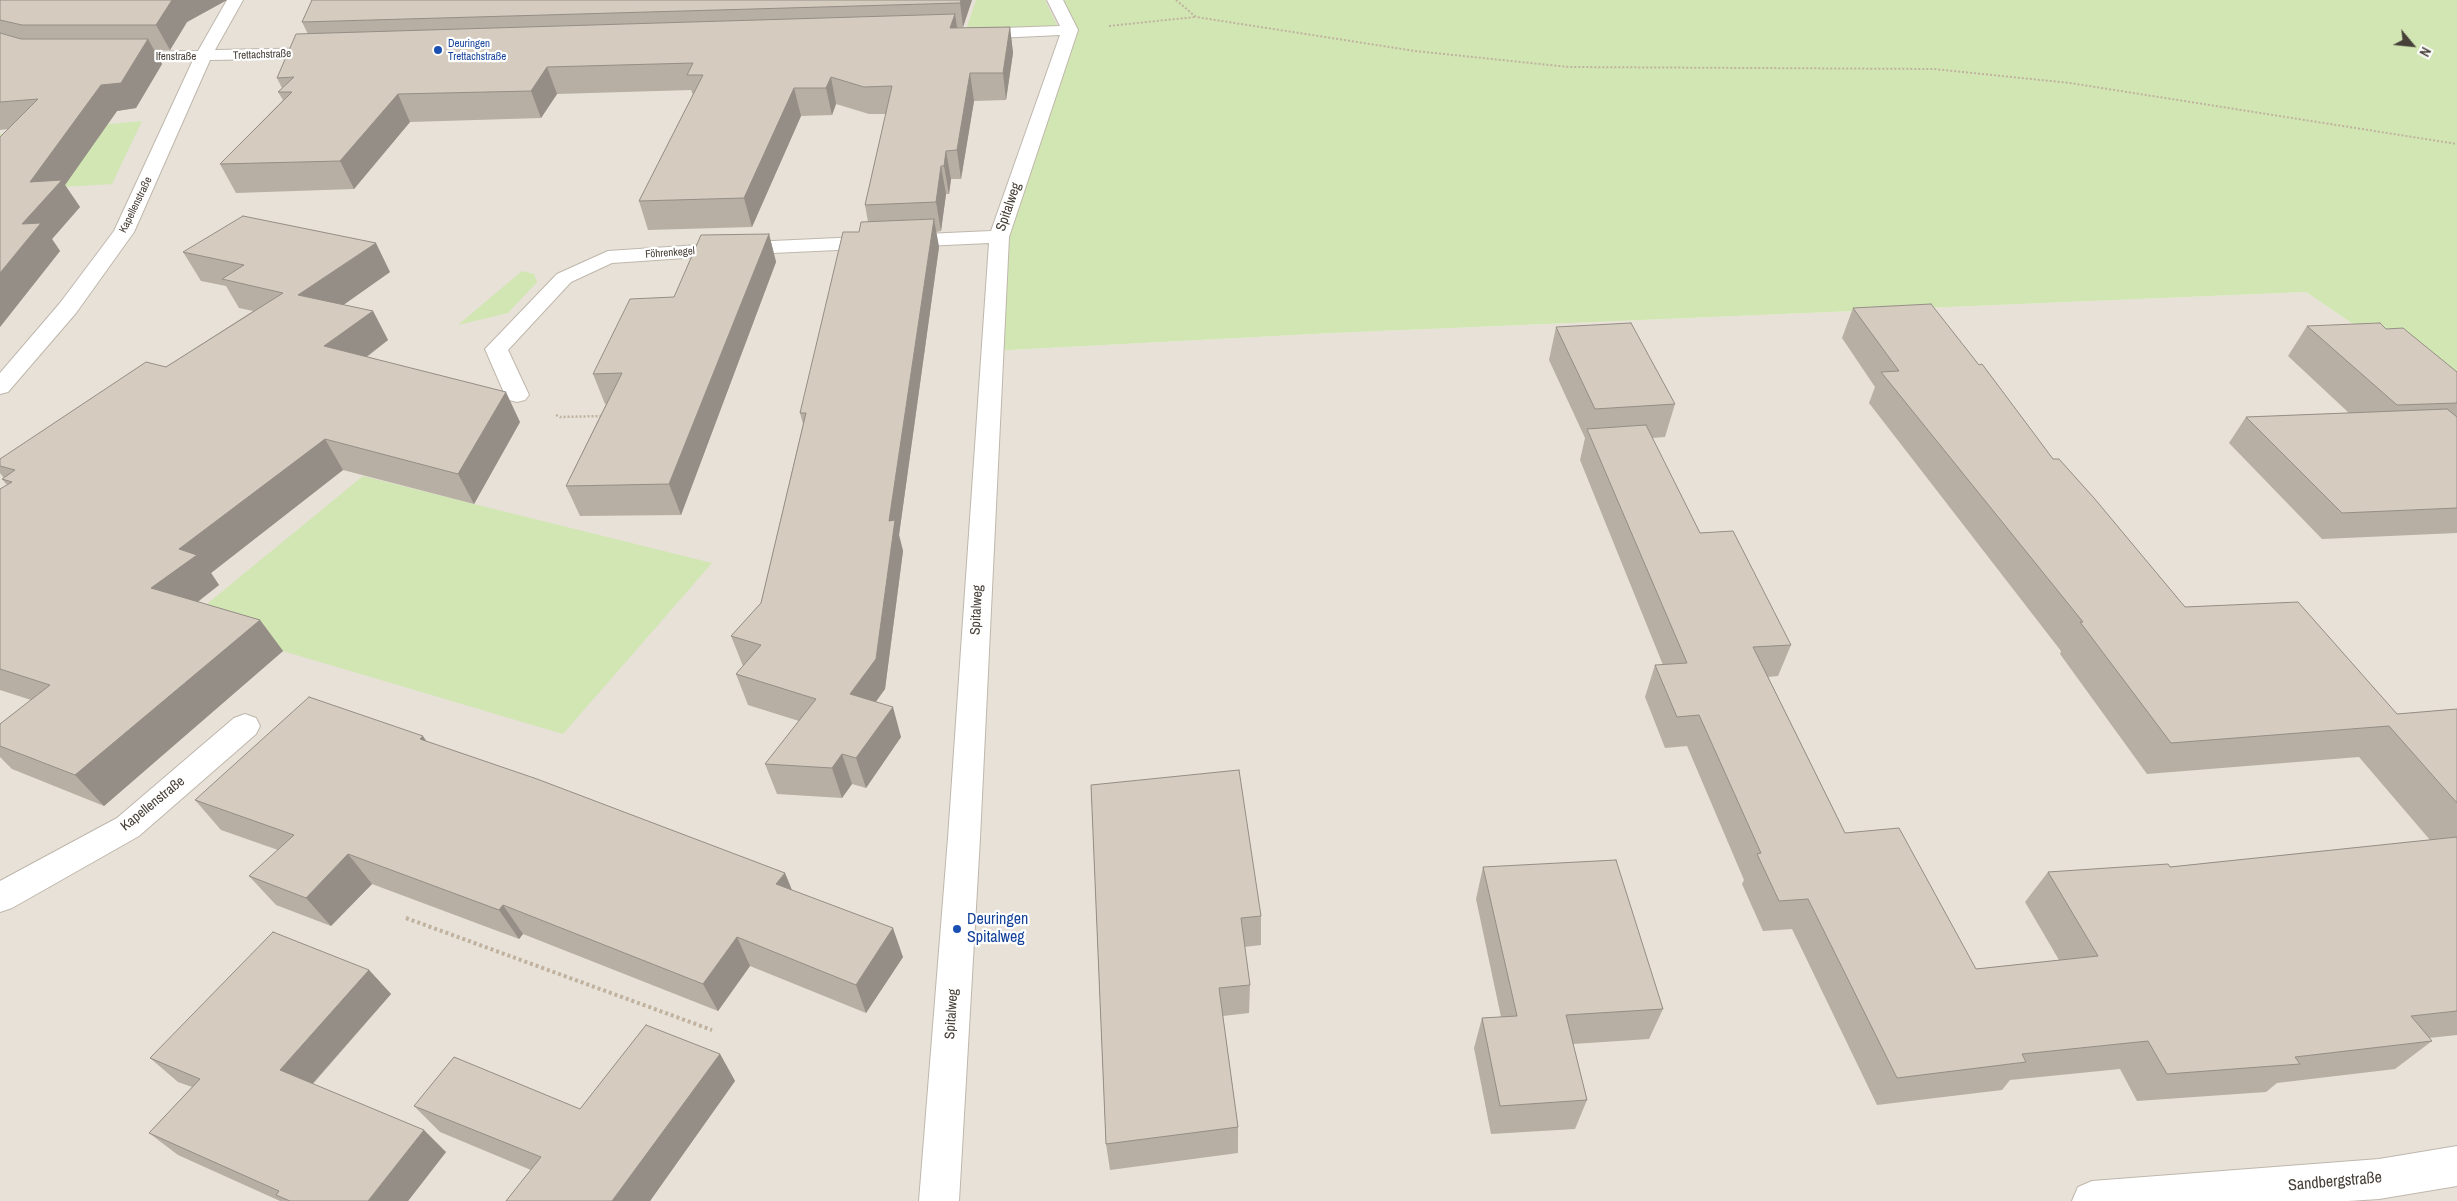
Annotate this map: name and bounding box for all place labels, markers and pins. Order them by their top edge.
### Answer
place label: Deuringen Trettachstraße [448,37,506,63]
marker: Deuringen Trettachstraße [432,44,444,56]
place label: Deuringen Spitalweg [967,910,1028,948]
marker: Deuringen Spitalweg [951,923,963,935]

